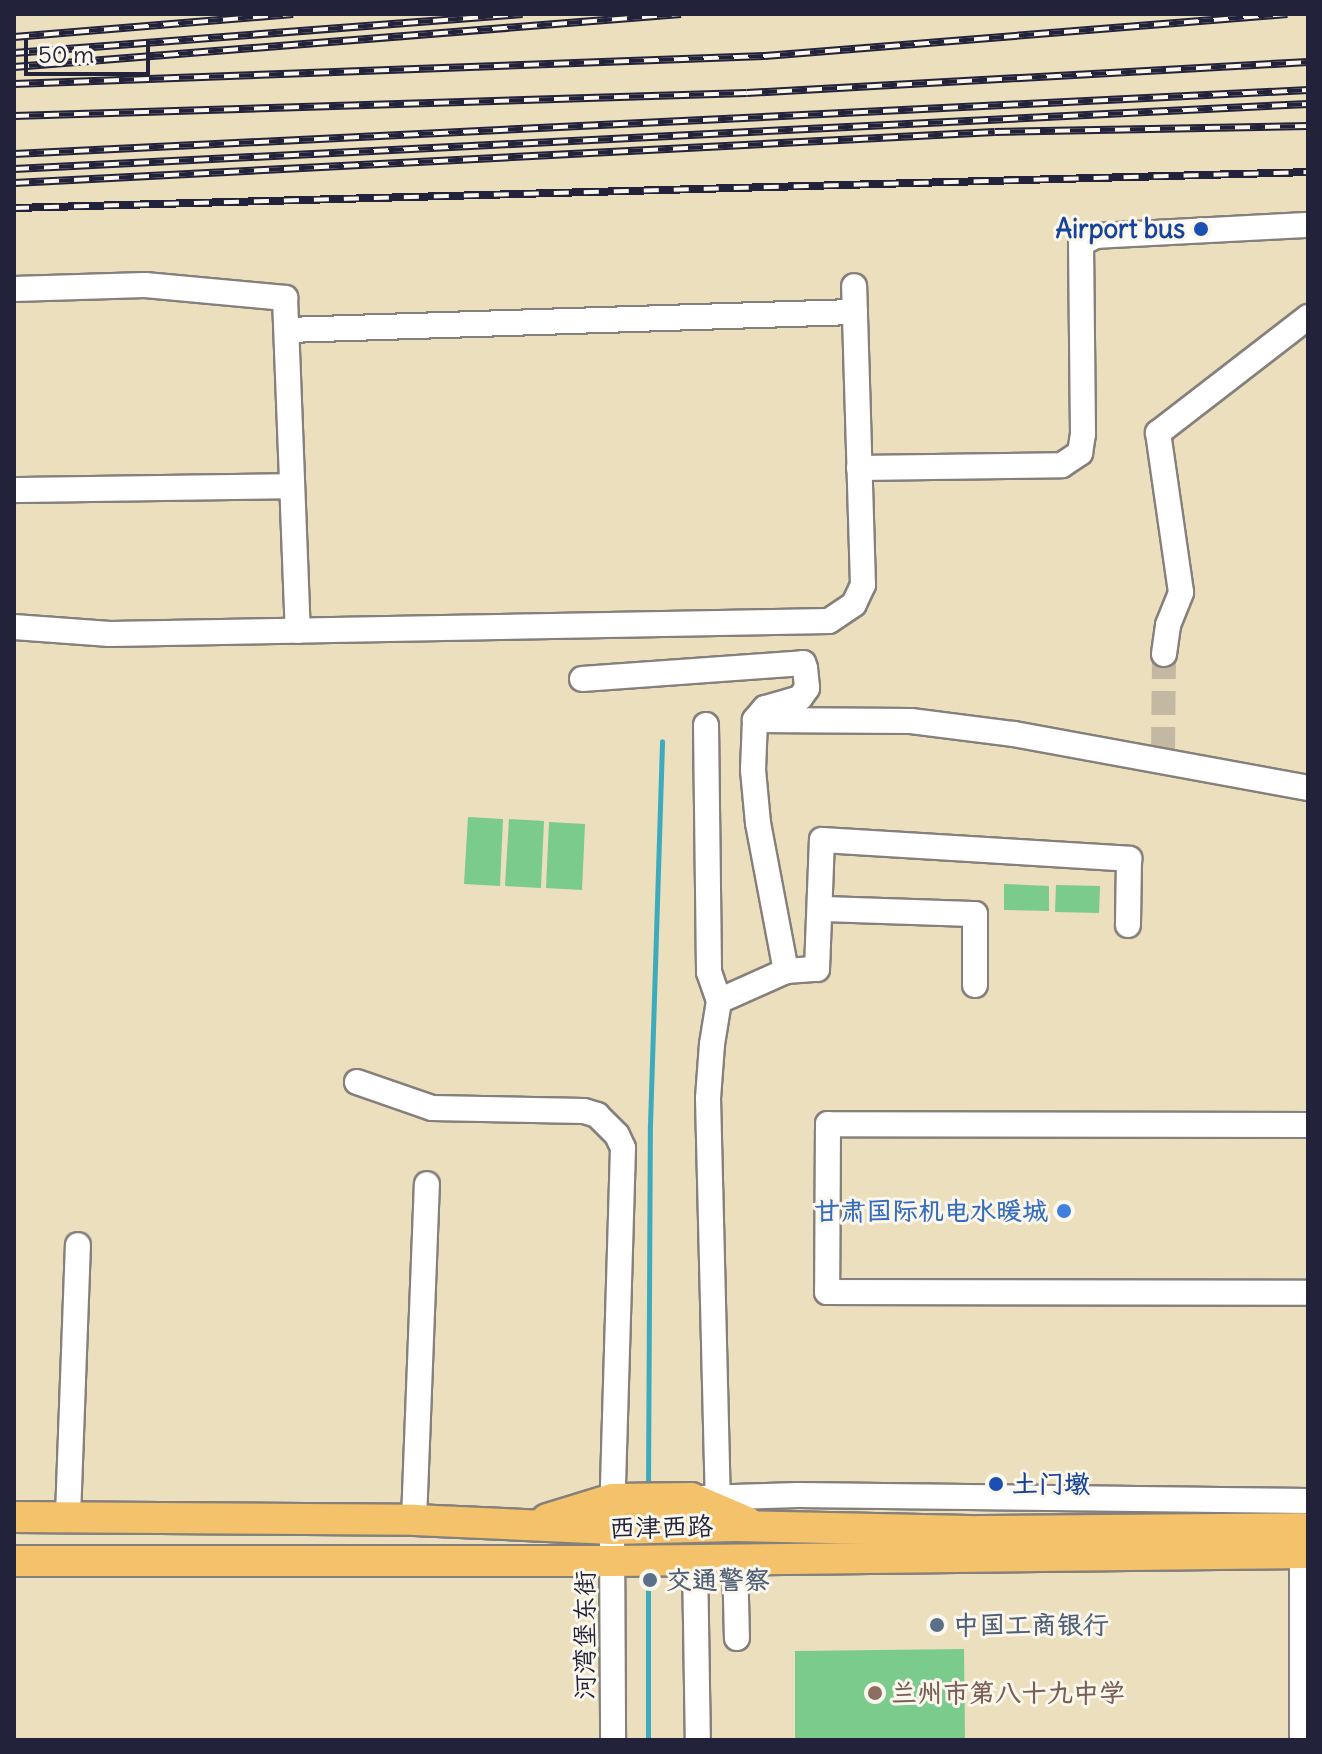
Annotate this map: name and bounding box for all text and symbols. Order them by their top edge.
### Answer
scale bar [28,24,154,74]
text: 50 m [38,39,94,69]
place label: Airport bus [1056,213,1185,245]
marker: Airport bus [1192,220,1210,238]
place label: 甘肃国际机电水暖城 [814,1195,1048,1227]
marker: 甘肃国际机电水暖城 [1055,1202,1073,1220]
place label: 土门墩 [1012,1468,1090,1500]
marker: 土门墩 [987,1475,1005,1493]
street label: 西津西路 [609,1510,713,1544]
place label: 交通警察 [666,1564,770,1596]
street label: 河湾堡东街 [569,1570,601,1700]
marker: 交通警察 [641,1571,659,1589]
place label: 中国工商银行 [953,1609,1109,1641]
marker: 中国工商银行 [928,1616,946,1634]
place label: 兰州市第八十九中学 [891,1677,1125,1709]
marker: 兰州市第八十九中学 [866,1684,884,1702]

